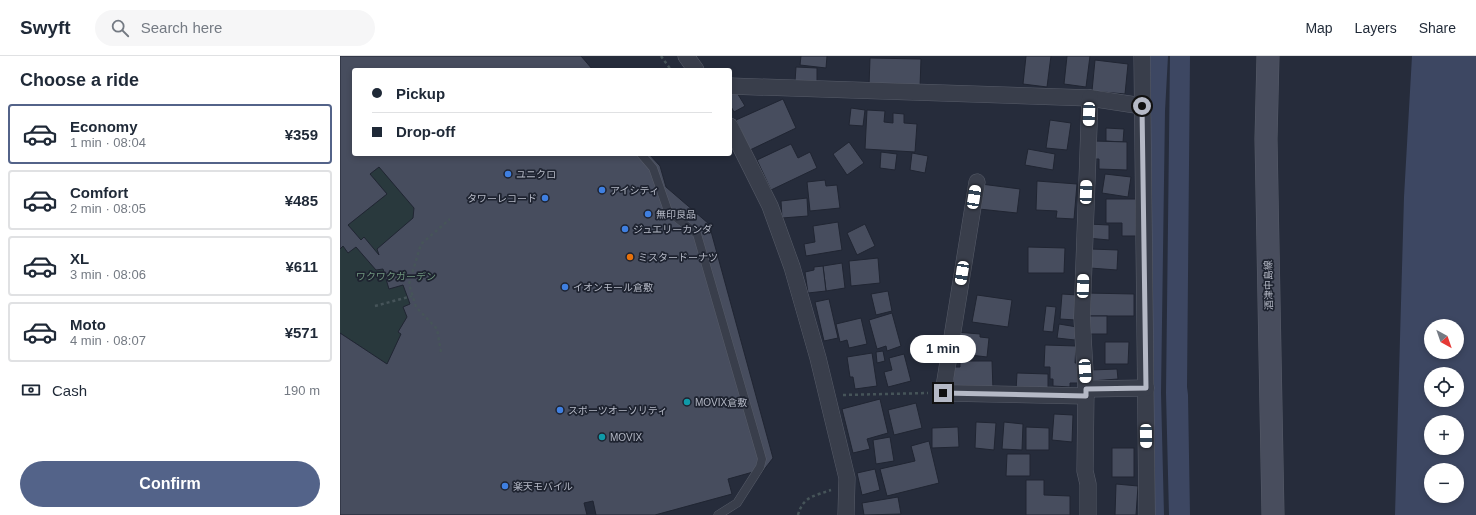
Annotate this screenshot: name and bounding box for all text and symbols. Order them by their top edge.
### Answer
search box [95,10,375,46]
text: Swyft [20,17,71,38]
icon: search [109,17,131,39]
text: Search here [141,19,222,36]
text: Map [1305,20,1333,36]
text: Layers [1355,20,1397,36]
text: Share [1419,20,1456,36]
text: Choose a ride [20,70,139,90]
text: Pickup [396,85,445,102]
route start [1133,97,1151,115]
car [1083,102,1095,126]
icon: car [22,116,58,152]
text: Economy [70,118,138,135]
text: Drop-off [396,123,455,140]
text: ¥359 [285,126,318,143]
text: 1 min · 08:04 [70,135,146,150]
marker: ユニクロ [503,169,513,179]
place label: ユニクロ [516,169,556,180]
car [1080,180,1092,204]
icon: car [22,182,58,218]
text: Comfort [70,184,128,201]
car [966,184,982,210]
marker: アイシティ [597,185,607,195]
place label: アイシティ [610,185,659,196]
text: ¥485 [285,192,318,209]
place label: タワーレコード [467,193,537,204]
marker: タワーレコード [540,193,550,203]
text: 2 min · 08:05 [70,201,146,216]
marker: 無印良品 [643,209,653,219]
place label: 無印良品 [656,209,696,220]
marker: ジュエリーカンダ [620,224,630,234]
place label: ジュエリーカンダ [633,224,712,235]
icon: car [22,248,58,284]
text: XL [70,250,89,267]
marker: ミスタードーナツ [625,252,635,262]
place label: ミスタードーナツ [638,252,718,263]
text: ¥611 [285,258,318,275]
car [954,260,970,286]
street label: 酒津中島線 [1263,260,1274,310]
text: 3 min · 08:06 [70,267,146,282]
park label: ワクワクガーデン [356,271,436,282]
car [1077,274,1089,298]
marker: イオンモール倉敷 [560,282,570,292]
place label: イオンモール倉敷 [573,282,653,293]
icon: car [22,314,58,350]
text: Moto [70,316,106,333]
north arrow [1424,319,1464,359]
map controls [1424,319,1464,503]
text: ¥571 [285,324,318,341]
text: 4 min · 08:07 [70,333,146,348]
callout: 1 min [910,335,976,363]
text: 1 min [926,341,960,356]
car [1078,359,1092,383]
button: locate [1424,367,1464,407]
icon: cash [20,379,42,401]
text: Cash [52,382,87,399]
text: 190 m [284,383,320,398]
route end [934,384,952,402]
marker: MOVIX倉敷 [682,397,692,407]
place label: MOVIX倉敷 [695,397,747,408]
marker: スポーツオーソリティ [555,405,565,415]
place label: スポーツオーソリティ [568,405,667,416]
button: + [1424,415,1464,455]
car [1140,424,1152,448]
marker: MOVIX [597,432,607,442]
place label: MOVIX [610,432,643,443]
button: Confirm [20,461,320,507]
button: − [1424,463,1464,503]
marker: 楽天モバイル [500,481,510,491]
place label: 楽天モバイル [513,481,573,492]

